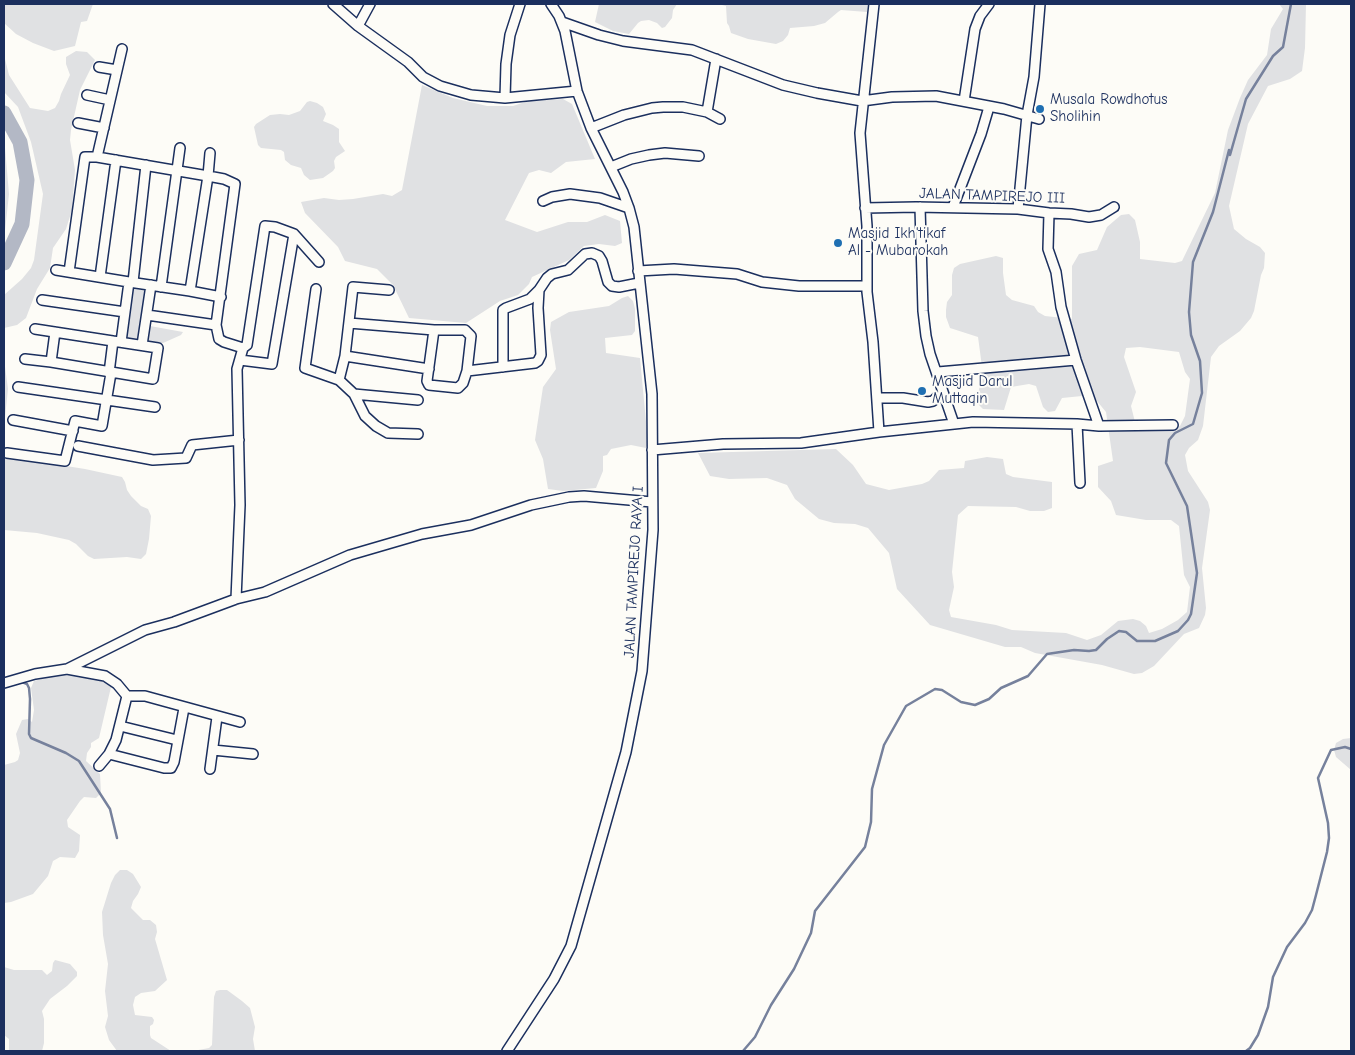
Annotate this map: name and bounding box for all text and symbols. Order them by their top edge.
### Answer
place label: Musala Rowdhotus Sholihin [1050,91,1167,126]
marker: Musala Rowdhotus Sholihin [1034,103,1046,115]
street label: JALAN TAMPIREJO III [919,184,1065,208]
place label: Masjid Ikh'tikaf Al - Mubarokah [848,225,948,260]
marker: Masjid Ikh'tikaf Al - Mubarokah [832,237,844,249]
place label: Masjid Darul Muttaqin [932,373,1013,408]
marker: Masjid Darul Muttaqin [916,385,928,397]
street label: JALAN TAMPIREJO RAYA I [621,486,647,658]

